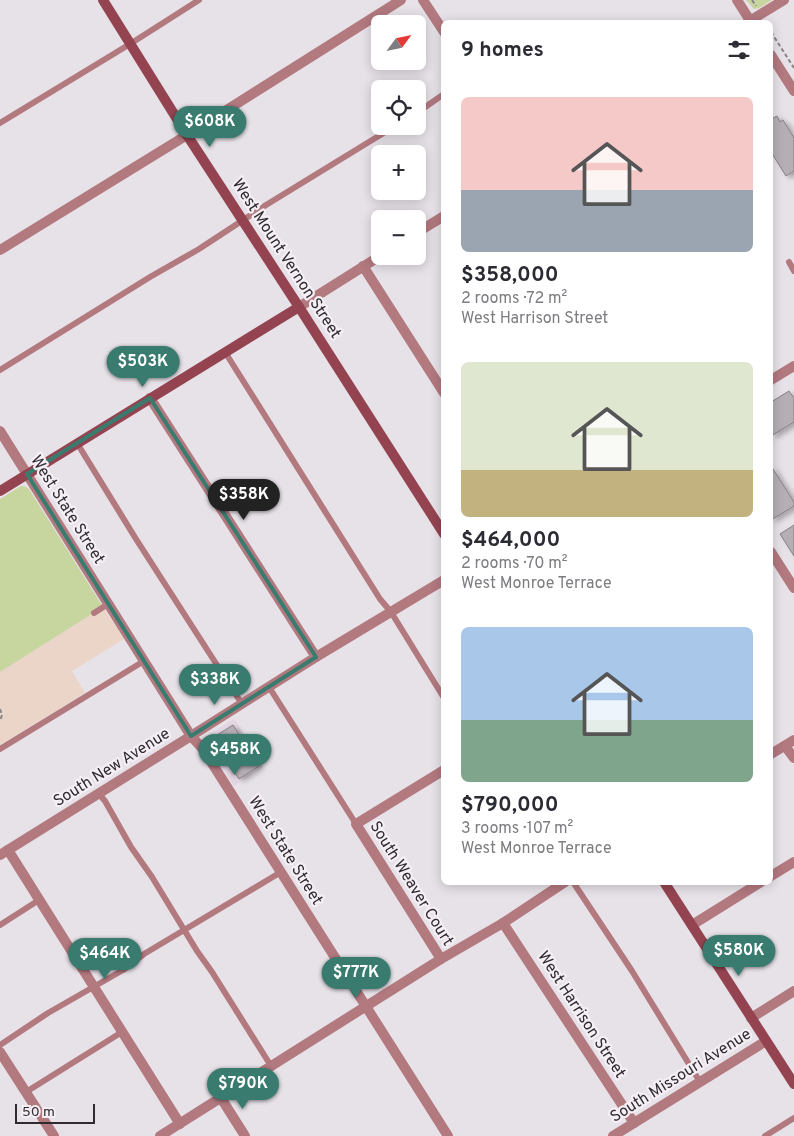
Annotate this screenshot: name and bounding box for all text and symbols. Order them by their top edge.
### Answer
north arrow [371,15,426,70]
map controls [371,15,426,265]
icon: filters [725,36,753,64]
text: 9 homes [461,37,544,64]
button: locate [371,80,426,135]
pin: $608K [175,106,245,148]
text: $608K [184,112,236,132]
icon: home [562,129,652,219]
button: + [371,145,426,200]
street label: West Mount Vernon Street [227,175,345,343]
button: − [371,210,426,265]
text: $358,000 [461,262,559,289]
text: 2 rooms · 72 m² [461,289,567,309]
text: West Harrison Street [461,309,608,329]
pin: $503K [108,346,178,388]
text: $503K [118,352,168,372]
icon: home [562,394,652,484]
street label: West State Street [26,452,108,568]
pin: $358K [209,478,279,521]
text: $358K [219,485,269,505]
text: $464,000 [461,527,560,554]
text: 2 rooms · 70 m² [461,554,568,574]
text: West Monroe Terrace [461,574,612,594]
icon: home [562,659,652,749]
pin: $338K [180,664,250,706]
text: $338K [190,670,240,690]
street label: South New Avenue [50,724,174,812]
pin: $458K [200,734,270,776]
text: $458K [209,740,261,760]
text: $790,000 [461,792,559,819]
street label: West State Street [244,793,326,909]
street label: South Weaver Court [365,818,457,950]
text: 3 rooms · 107 m² [461,819,573,839]
text: West Monroe Terrace [461,839,612,859]
pin: $580K [704,934,774,977]
pin: $464K [70,938,140,980]
text: $580K [713,941,765,961]
text: $464K [79,944,131,964]
street label: West Harrison Street [532,948,630,1082]
pin: $777K [321,956,391,999]
text: $777K [333,963,379,983]
street label: South Missouri Avenue [607,1024,755,1128]
pin: $790K [208,1068,278,1110]
text: $790K [218,1074,268,1094]
scale bar [15,1101,95,1124]
text: 50 m [22,1104,55,1121]

